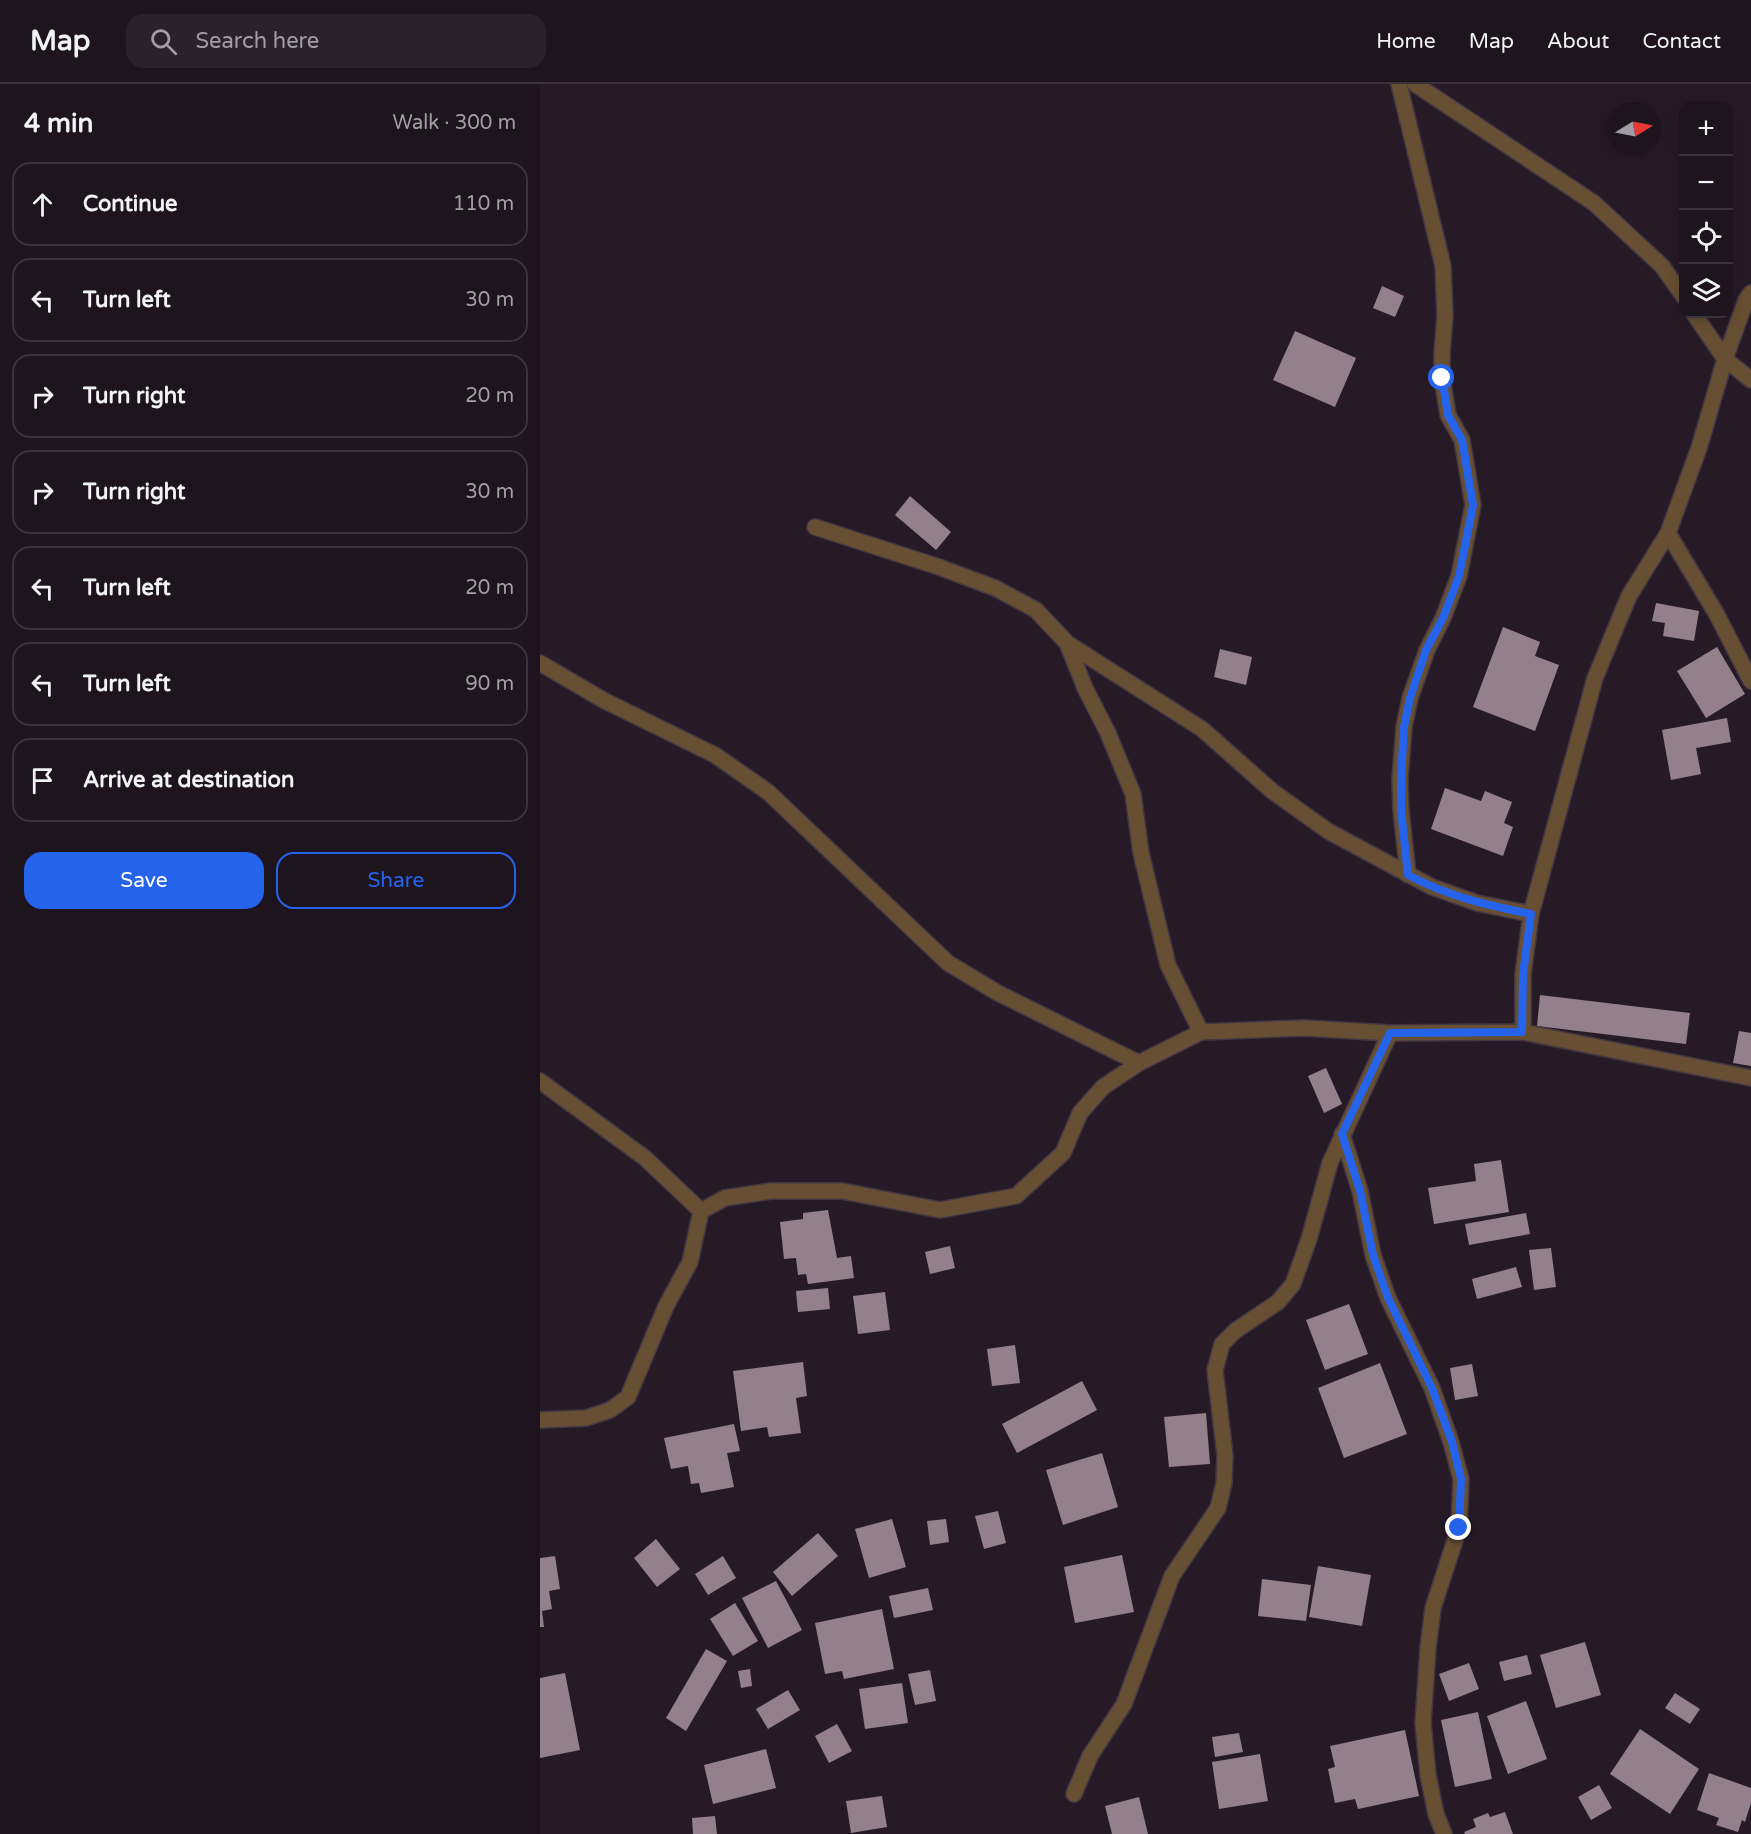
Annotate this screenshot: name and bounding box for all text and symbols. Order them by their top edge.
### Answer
search box [126,14,546,68]
text: Map [30,24,90,58]
icon: search [147,25,180,58]
text: Search here [195,28,319,54]
text: Home [1376,29,1436,54]
text: Map [1469,29,1514,54]
text: About [1547,29,1609,54]
text: Contact [1642,29,1721,54]
north arrow [1607,102,1661,156]
map controls [1679,102,1733,318]
button: + [1679,102,1733,156]
text: 4 min [24,108,93,139]
text: Walk · 300 m [393,111,516,135]
button: − [1679,156,1733,210]
icon: ahead [26,188,59,221]
text: Continue [83,191,178,217]
text: 110 m [453,192,514,216]
button: locate [1679,210,1733,264]
button: layers [1679,264,1733,318]
icon: left [26,284,59,317]
text: Turn left [83,287,171,313]
text: 30 m [465,288,514,312]
route start [1428,364,1454,390]
icon: right [26,380,59,413]
text: Turn right [83,383,185,409]
text: 20 m [465,384,514,408]
icon: right [26,476,59,509]
text: Turn right [83,479,185,505]
text: 30 m [465,480,514,504]
icon: left [26,572,59,605]
text: Turn left [83,575,171,601]
text: 20 m [465,576,514,600]
icon: left [26,668,59,701]
text: Turn left [83,671,171,697]
text: 90 m [465,672,514,696]
icon: arrive [26,764,59,797]
text: Arrive at destination [83,767,294,793]
button: Save [24,852,264,909]
button: Share [276,852,516,909]
route end [1445,1514,1471,1540]

